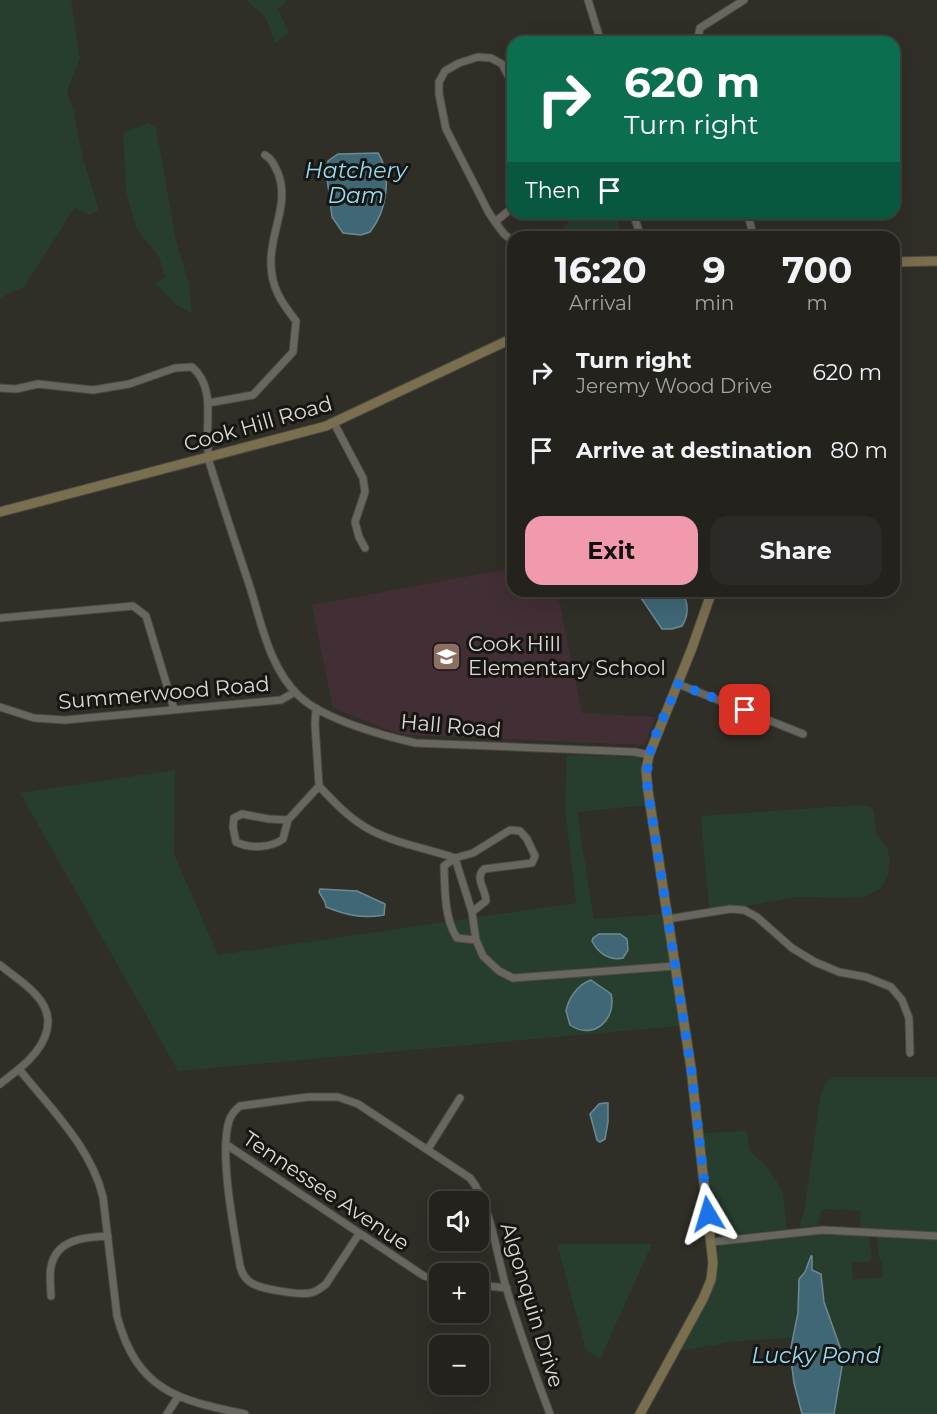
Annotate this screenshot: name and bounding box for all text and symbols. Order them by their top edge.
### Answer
text: 620 m [624,56,760,108]
icon: right [525,60,603,138]
text: Turn right [624,108,759,141]
water label: Hatchery Dam [305,157,409,209]
icon: arrive [593,174,626,207]
text: Then [525,177,581,204]
text: 16:20 [555,248,647,292]
text: 9 [703,248,726,292]
text: 700 [782,248,852,292]
text: Arrival [569,291,632,315]
text: min [694,291,734,315]
text: m [807,291,828,315]
text: Turn right [576,347,691,374]
icon: right [525,356,558,389]
text: 620 m [812,359,882,386]
text: Jeremy Wood Drive [576,374,772,398]
street label: Cook Hill Road [181,390,335,457]
icon: arrive [525,434,558,467]
text: Arrive at destination [576,437,812,464]
text: 80 m [830,437,888,464]
button: Exit [525,516,698,585]
button: Share [710,516,882,585]
place label: Cook Hill Elementary School [468,631,666,680]
school or university icon: Cook Hill Elementary School [431,640,463,672]
street label: Summerwood Road [57,671,271,714]
pin [719,684,770,735]
icon: arrive [728,693,761,726]
street label: Hall Road [400,709,503,742]
street label: Tennessee Avenue [238,1126,414,1256]
position arrow [676,1182,740,1246]
map controls [429,1191,489,1395]
button: sound [429,1191,489,1251]
street label: Algonquin Drive [496,1219,569,1390]
button: + [429,1263,489,1323]
button: − [429,1335,489,1395]
water label: Lucky Pond [751,1342,881,1369]

